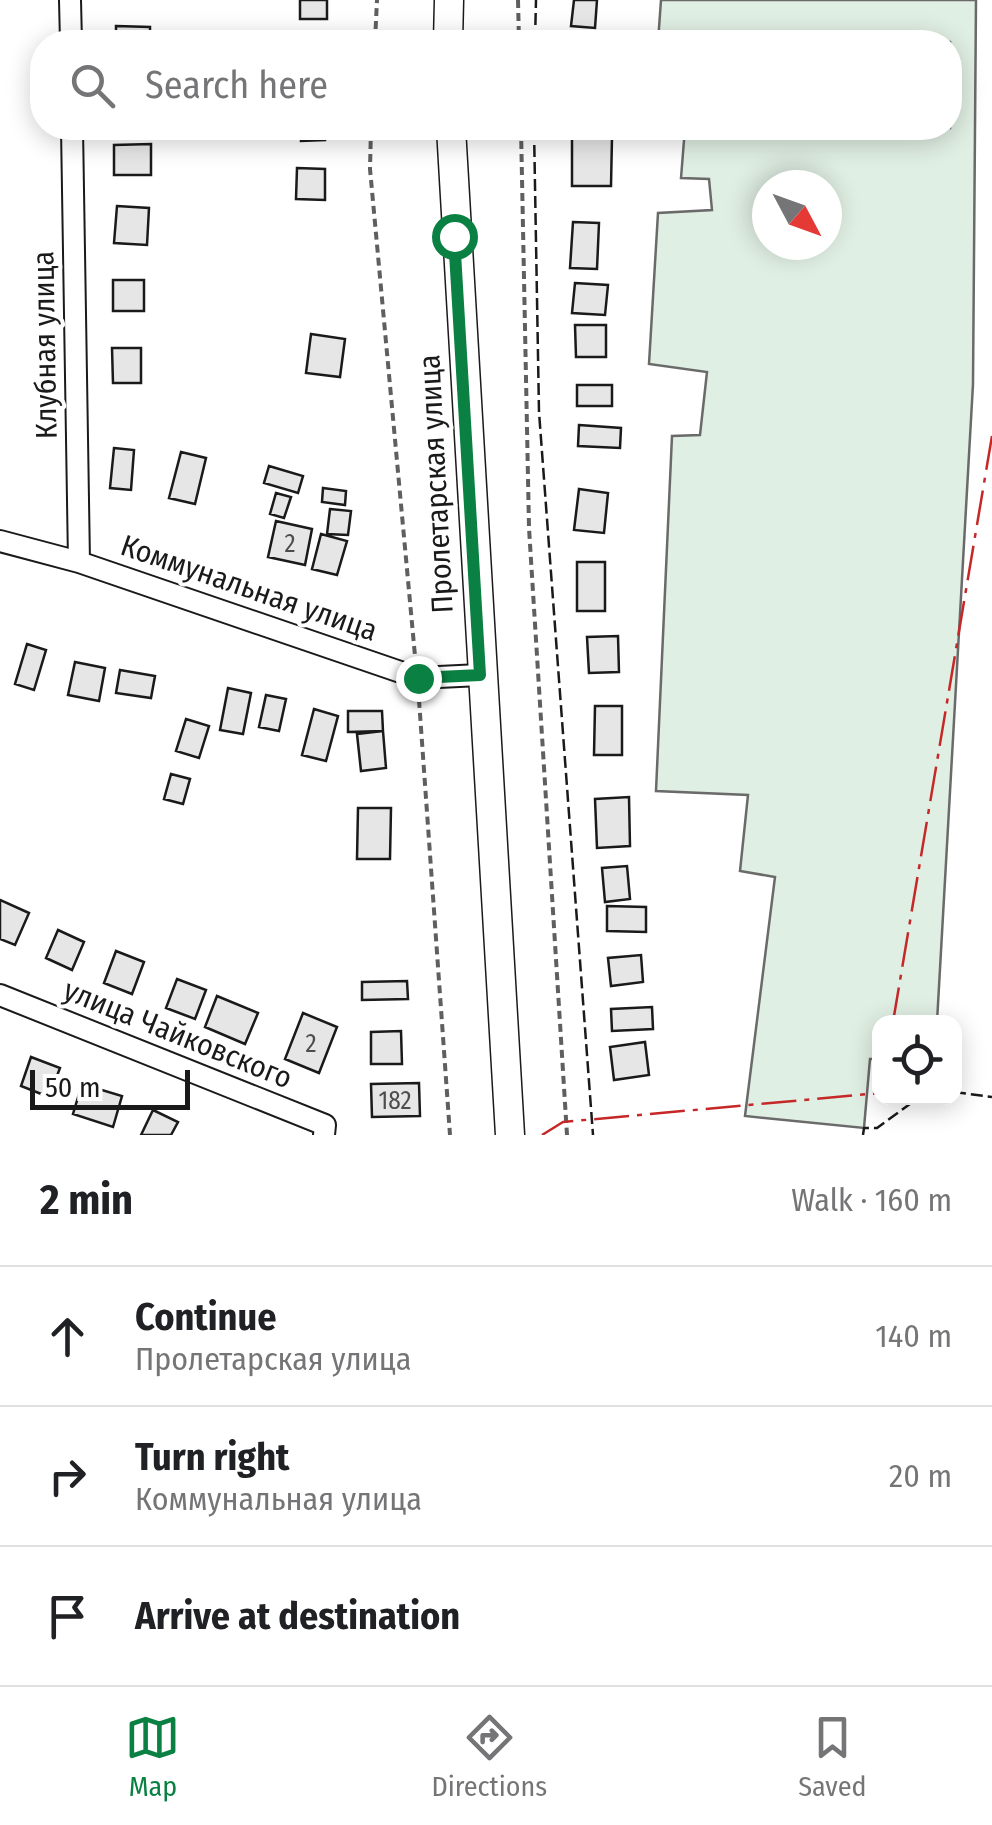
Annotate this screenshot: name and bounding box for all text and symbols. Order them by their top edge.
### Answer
search box [30,30,962,140]
icon: search [65,58,120,113]
text: Search here [145,62,328,108]
north arrow [752,170,842,260]
route start [432,214,478,260]
street label: Клубная улица [25,251,65,439]
street label: Пролетарская улица [411,354,461,614]
street label: Коммунальная улица [116,527,382,649]
house number: 2 [284,529,296,559]
route end [396,656,442,702]
street label: улица Чайковского [59,972,297,1096]
map controls [872,1015,962,1105]
button: locate [872,1015,962,1105]
house number: 2 [305,1029,317,1059]
scale bar [30,1065,190,1110]
text: 50 m [45,1071,101,1104]
house number: 182 [378,1086,412,1116]
text: 2 min [40,1175,133,1225]
text: Walk · 160 m [791,1181,952,1219]
text: Continue [135,1294,276,1340]
icon: ahead [40,1309,95,1364]
text: 140 m [875,1317,952,1355]
text: Пролетарская улица [135,1340,411,1378]
text: Turn right [135,1434,289,1480]
icon: right [40,1449,95,1504]
text: 20 m [889,1457,952,1495]
text: Коммунальная улица [135,1480,422,1518]
icon: arrive [40,1589,95,1644]
text: Arrive at destination [135,1593,460,1639]
tab: Map [125,1710,180,1803]
tab: Directions [431,1710,547,1803]
tab: Saved [798,1710,867,1803]

